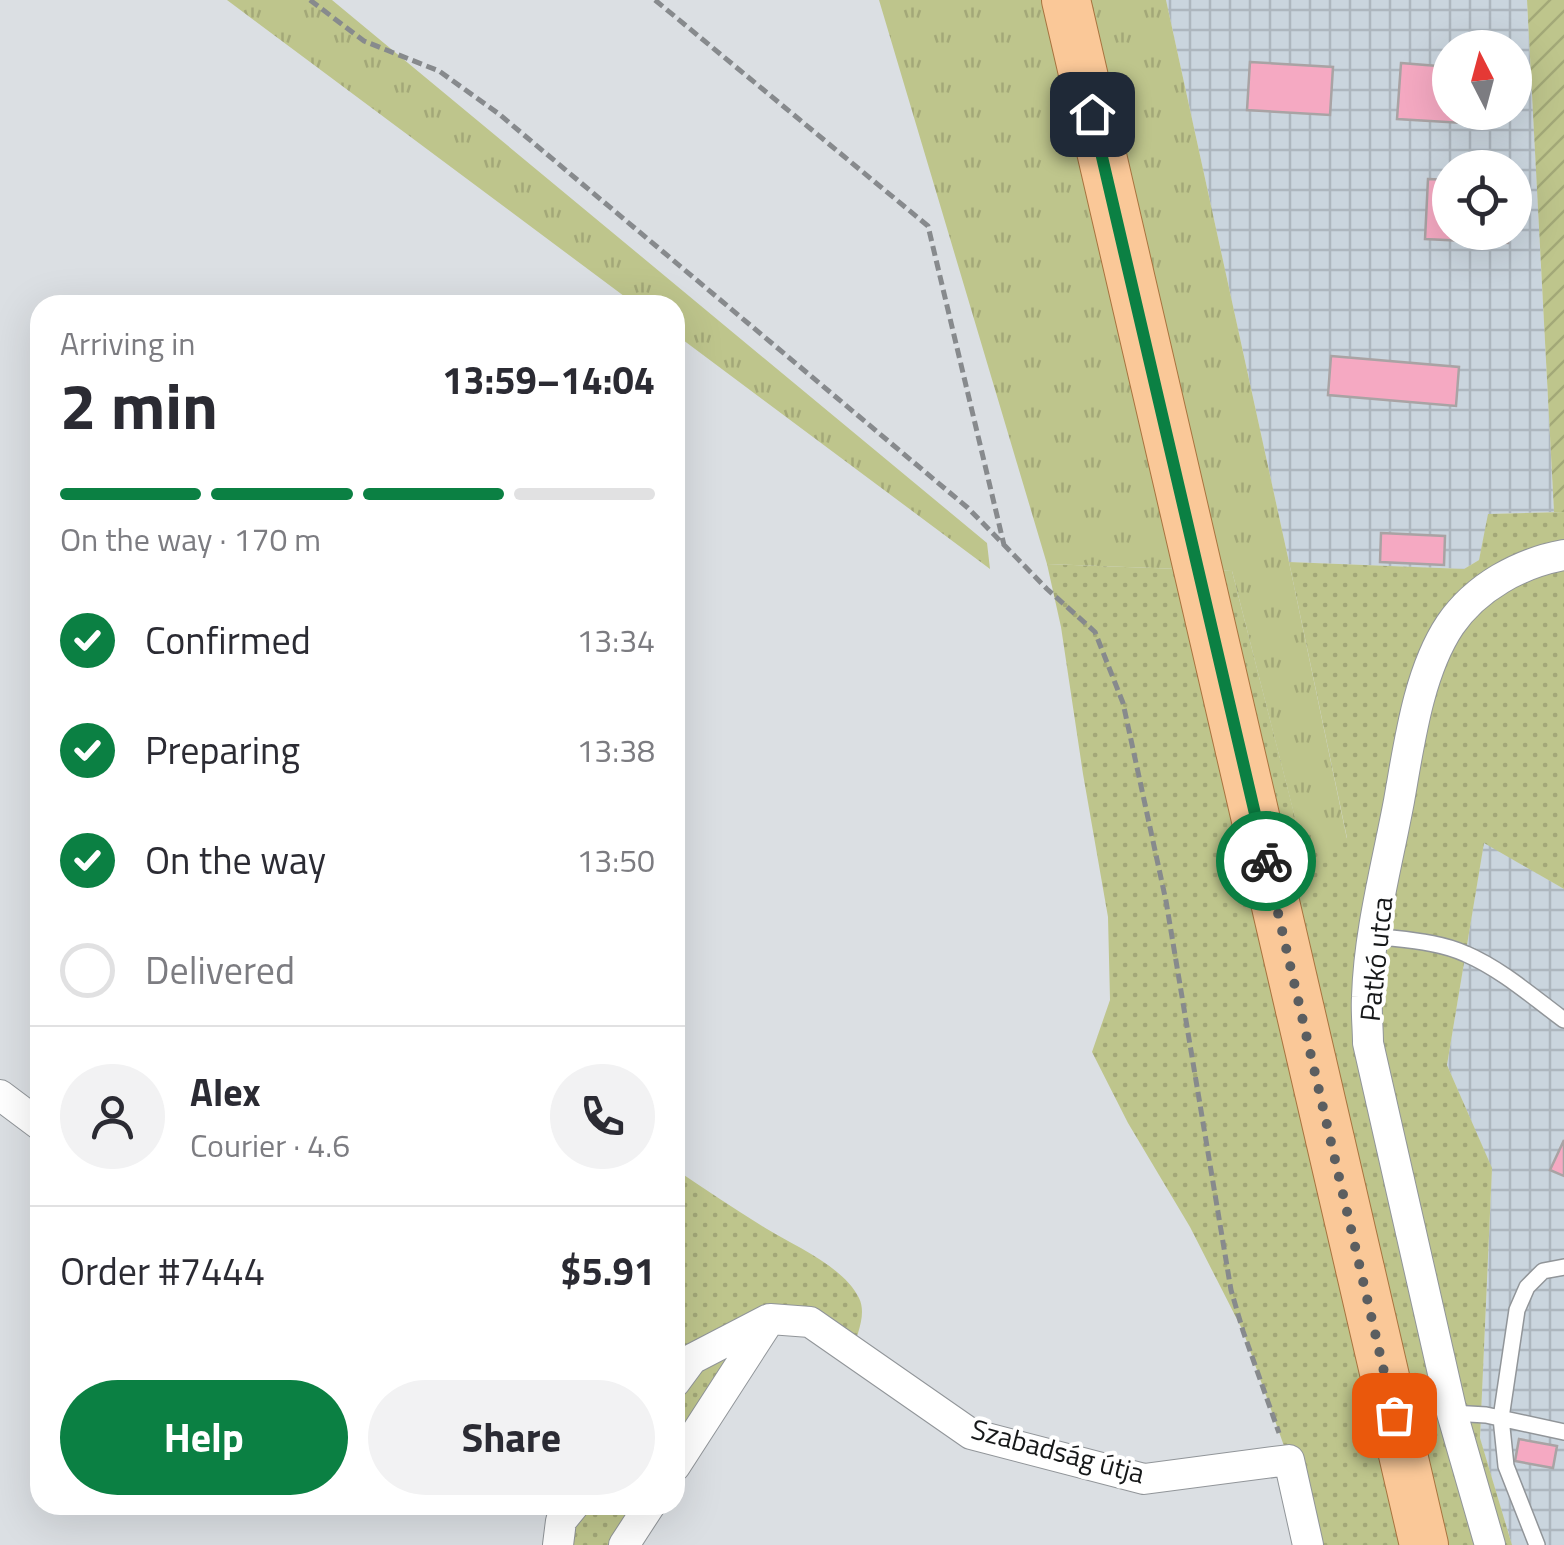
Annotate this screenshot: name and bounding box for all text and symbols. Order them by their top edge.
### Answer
north arrow [1432,30,1532,130]
map controls [1432,30,1532,250]
pin [1050,72,1135,157]
icon: home [1065,87,1120,142]
button: locate [1432,150,1532,250]
text: Arriving in [60,319,196,367]
text: 13:59–14:04 [442,351,655,409]
text: 2 min [60,355,218,454]
text: On the way · 170 m [60,515,321,563]
text: Confirmed [145,611,311,669]
icon: check [60,613,115,668]
text: 13:34 [576,616,655,664]
text: Preparing [145,721,300,779]
icon: check [60,723,115,778]
text: 13:38 [576,726,655,774]
courier [1216,811,1316,911]
text: On the way [145,831,326,889]
icon: check [60,833,115,888]
icon: bike [1239,834,1294,889]
text: 13:50 [576,836,655,884]
street label: Patkó utca [1348,894,1403,1023]
text: Delivered [145,941,295,999]
text: Alex [190,1063,261,1121]
button: person [60,1064,165,1169]
button: phone [550,1064,655,1169]
text: Courier · 4.6 [190,1121,350,1169]
text: Order #7444 [60,1242,265,1300]
text: $5.91 [560,1242,655,1300]
pin [1352,1373,1437,1458]
button: Help [60,1380,348,1495]
button: Share [368,1380,655,1495]
icon: bag [1367,1388,1422,1443]
street label: Szabadság útja [967,1407,1150,1494]

